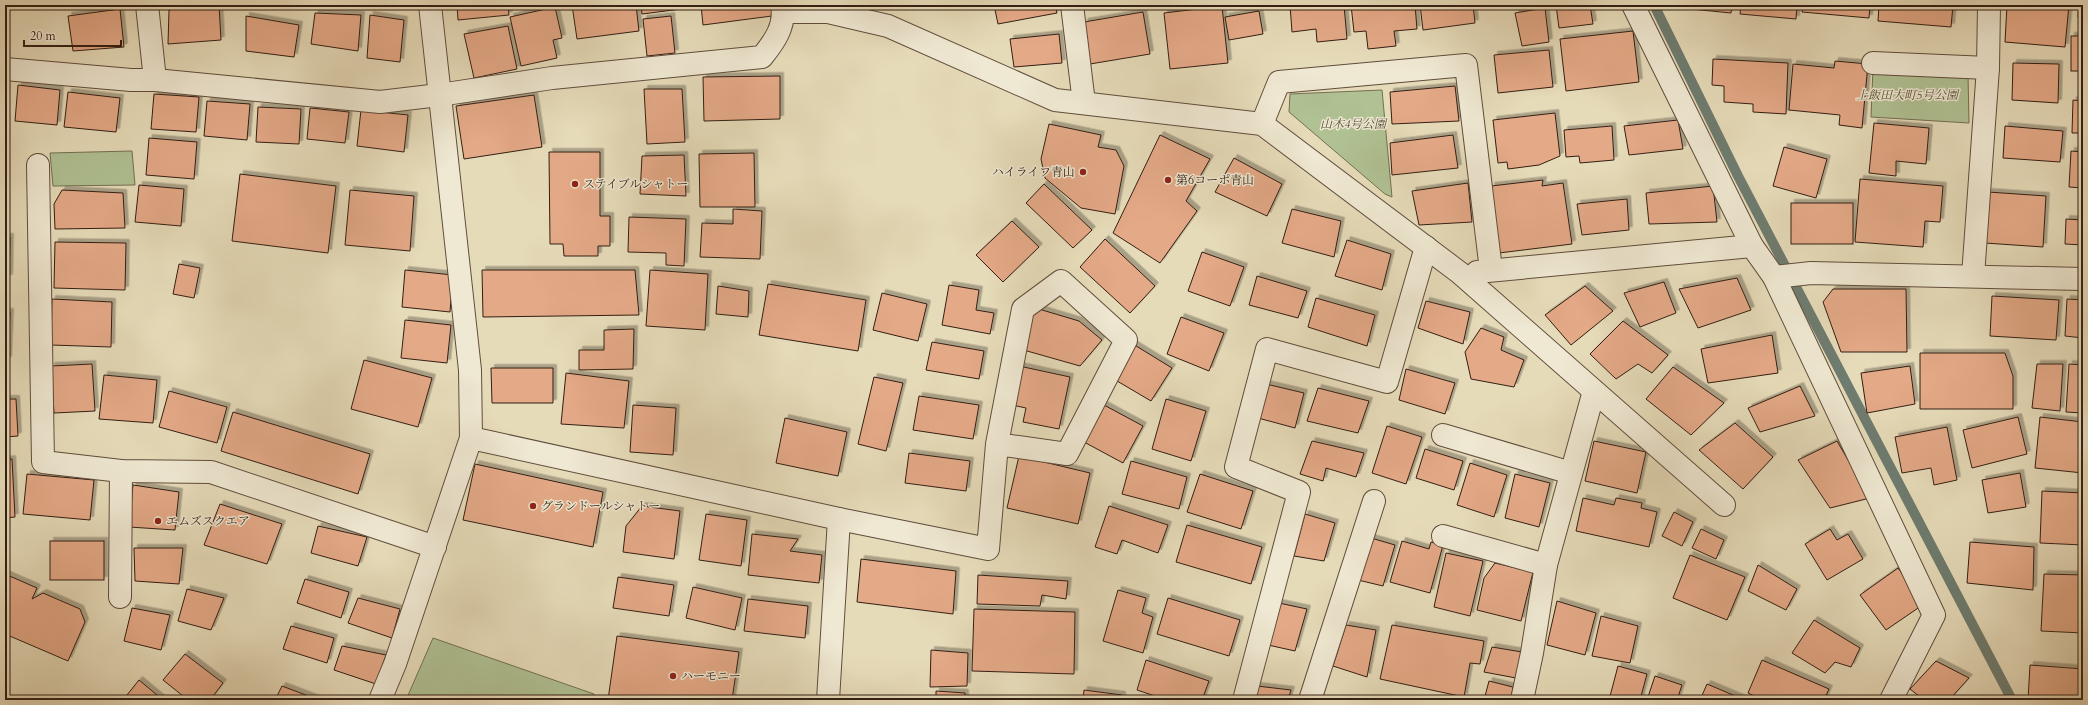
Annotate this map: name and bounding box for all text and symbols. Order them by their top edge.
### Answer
scale bar [24,22,121,48]
text: 20 m [30,28,57,44]
park label: 上飯田大町5号公園 [1856,87,1960,103]
park label: 山木4号公園 [1320,116,1388,132]
place label: ハイライフ青山 [992,164,1075,180]
marker: ハイライフ青山 [1078,167,1088,177]
place label: 第6コーポ青山 [1176,172,1254,188]
marker: 第6コーポ青山 [1163,175,1173,185]
place label: ステイブルシャトー [583,176,689,192]
marker: ステイブルシャトー [570,179,580,189]
place label: グランドールシャトー [541,498,660,514]
marker: グランドールシャトー [528,501,538,511]
place label: エムズスクエア [166,513,250,529]
marker: エムズスクエア [153,516,163,526]
place label: ハーモニー [681,668,741,684]
marker: ハーモニー [668,671,678,681]

